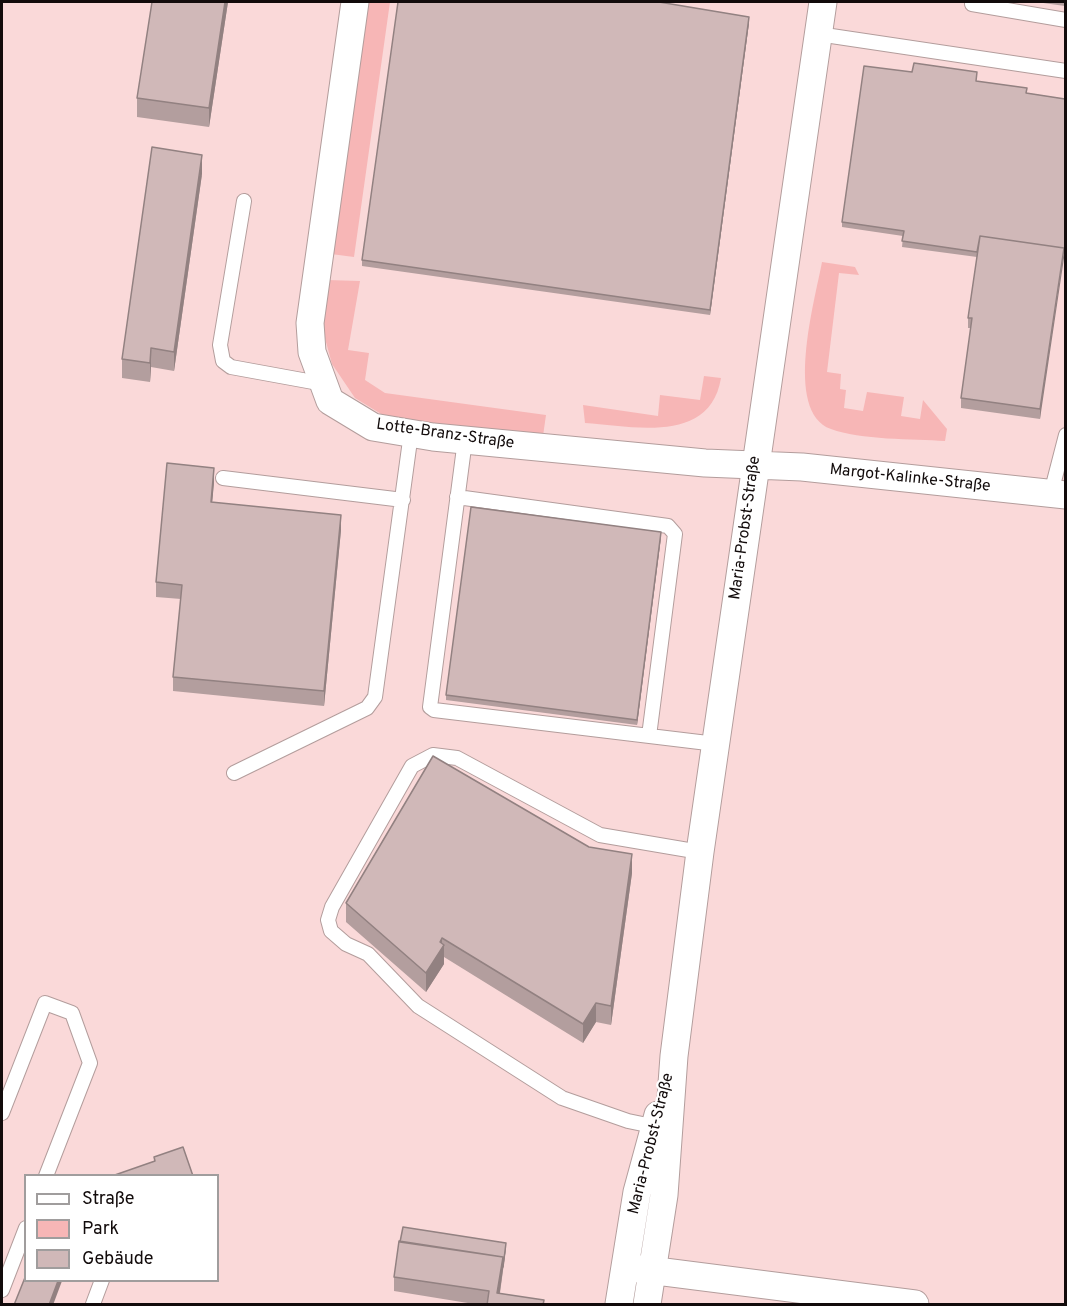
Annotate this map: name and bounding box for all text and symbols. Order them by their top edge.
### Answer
street label: Lotte-Branz-Straße [375,416,515,454]
street label: Maria-Probst-Straße [726,455,766,601]
street label: Margot-Kalinke-Straße [829,461,991,497]
street label: Maria-Probst-Straße [625,1071,679,1217]
legend [24,1174,219,1282]
text: Straße [82,1188,134,1211]
text: Park [82,1218,119,1241]
text: Gebäude [82,1248,154,1271]

